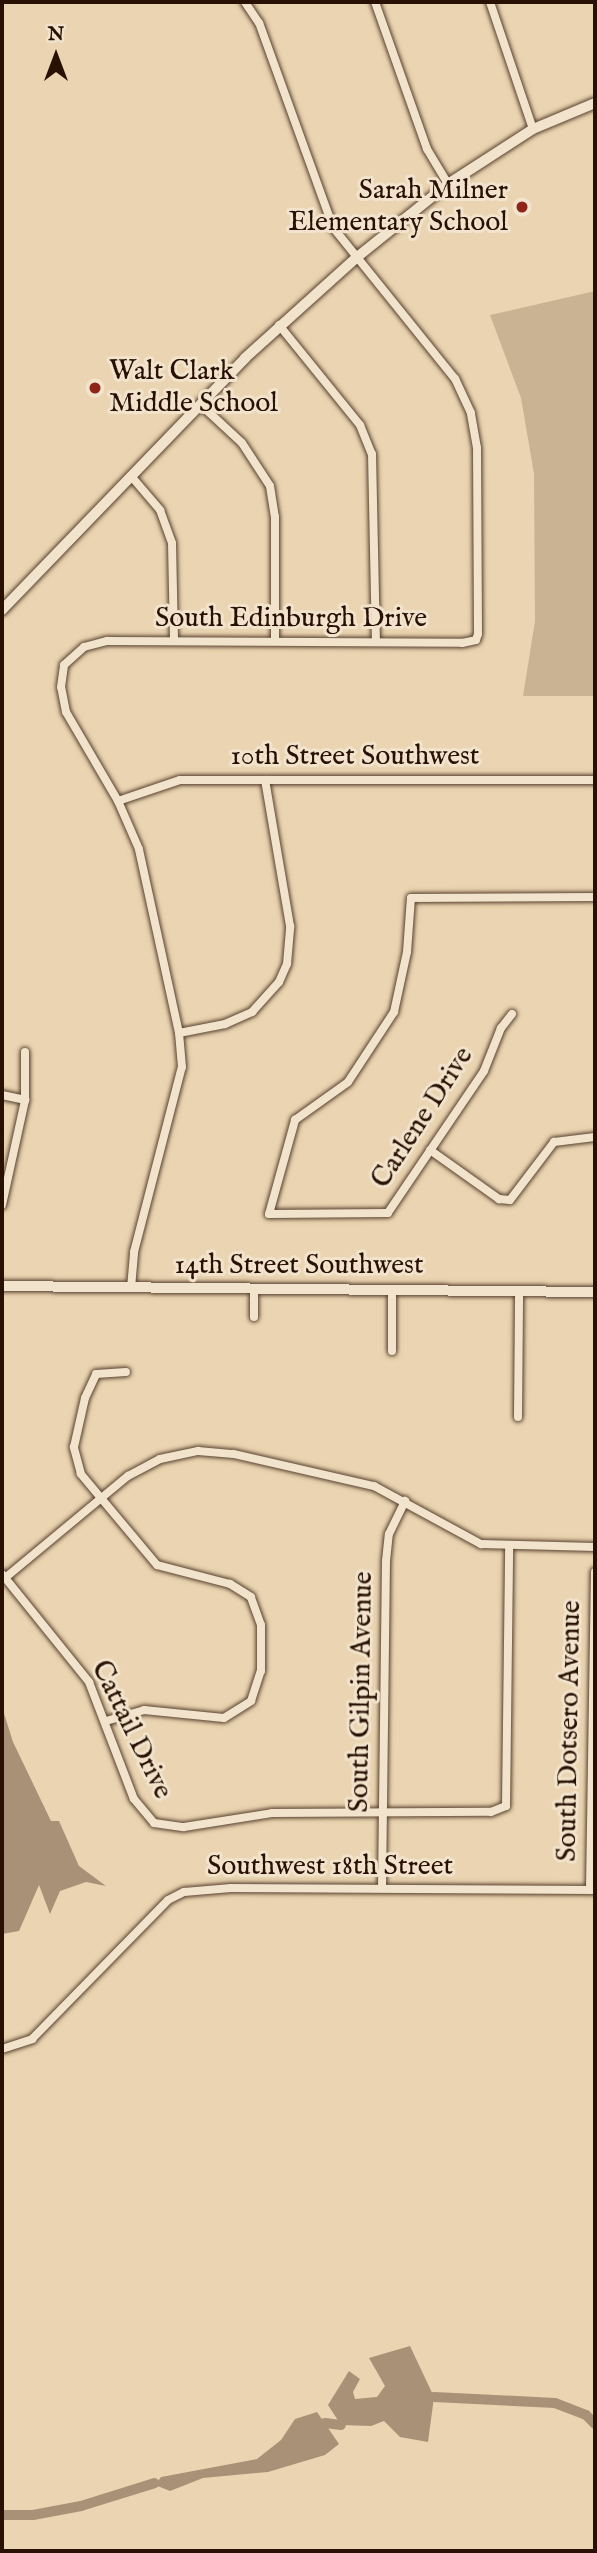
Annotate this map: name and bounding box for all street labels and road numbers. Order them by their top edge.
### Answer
street label: South Edinburgh Drive [155,602,427,636]
street label: 10th Street Southwest [231,740,479,774]
street label: Carlene Drive [365,1041,481,1195]
street label: 14th Street Southwest [175,1249,423,1283]
street label: South Gilpin Avenue [343,1571,381,1813]
street label: South Dotsero Avenue [551,1600,589,1862]
street label: Cattail Drive [83,1655,179,1805]
street label: Southwest 18th Street [207,1850,453,1884]

